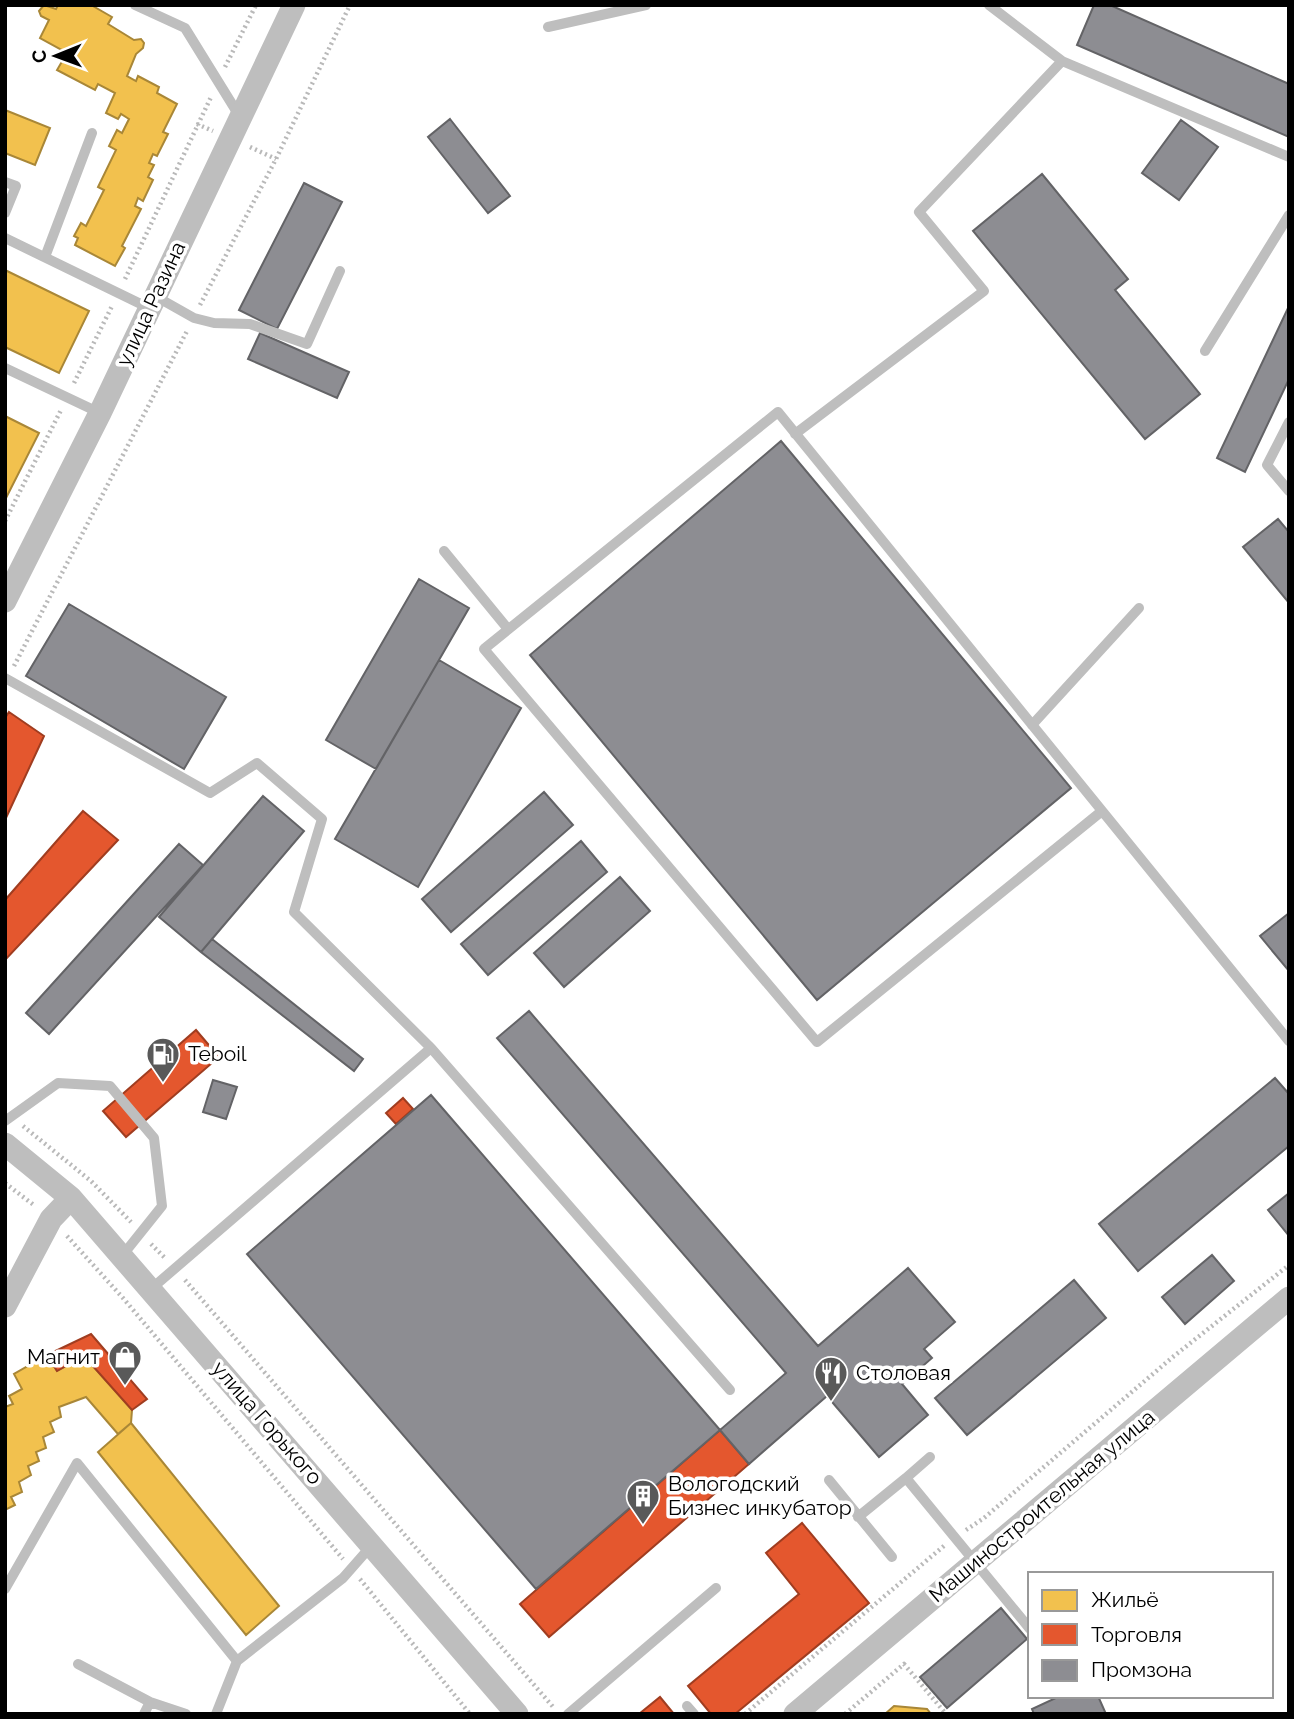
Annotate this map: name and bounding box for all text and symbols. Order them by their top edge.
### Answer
north arrow [21,21,91,91]
text: С [28,50,50,63]
street label: улица Разина [111,237,190,370]
fuel station icon: Teboil [144,1035,182,1084]
place label: Teboil [188,1041,247,1066]
shop icon: Магнит [106,1338,144,1387]
place label: Магнит [27,1344,100,1369]
restaurant icon: Столовая [812,1354,850,1403]
street label: улица Горького [207,1356,328,1489]
place label: Столовая [856,1360,951,1385]
street label: Машиностроительная улица [924,1404,1159,1607]
place label: Вологодский Бизнес инкубатор [668,1471,852,1520]
building icon: Вологодский Бизнес инкубатор [624,1477,662,1526]
legend [1028,1572,1273,1698]
text: Жильё [1091,1587,1159,1612]
text: Торговля [1091,1622,1182,1647]
text: Промзона [1091,1657,1192,1682]

